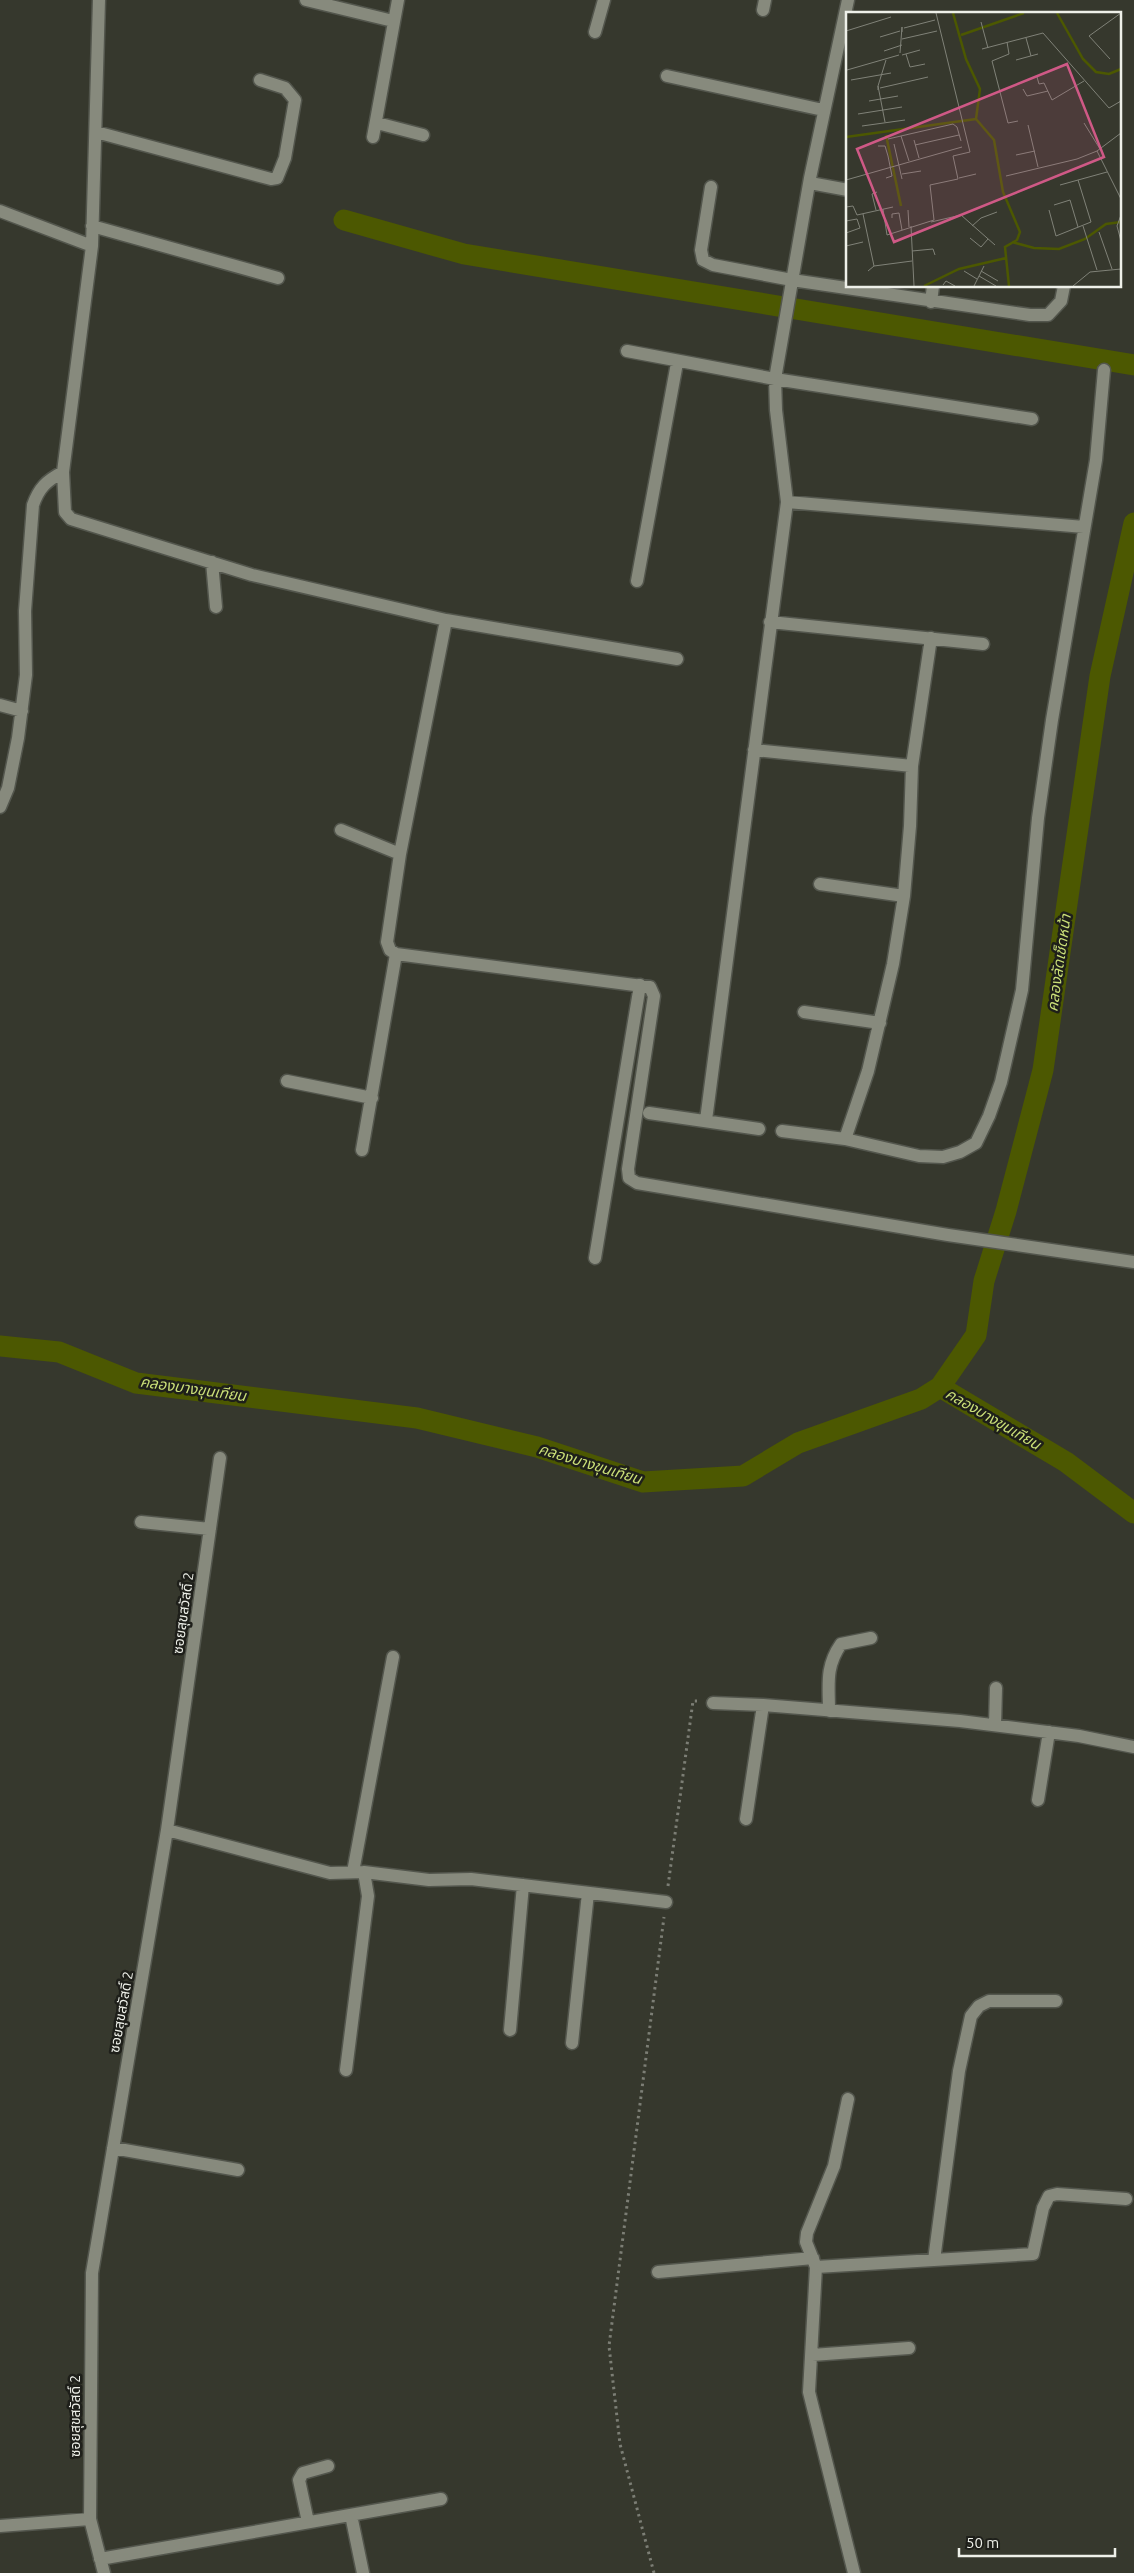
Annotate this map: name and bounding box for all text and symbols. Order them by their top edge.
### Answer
inset map [846,12,1122,288]
water label: คลองลัดเช็ดหน้า [1043,912,1074,1013]
water label: คลองบางขุนเทียน [139,1373,248,1405]
water label: คลองบางขุนเทียน [942,1385,1044,1454]
water label: คลองบางขุนเทียน [536,1440,644,1488]
street label: ซอยสุขสวัสดิ์ 2 [169,1571,198,1655]
street label: ซอยสุขสวัสดิ์ 2 [106,1970,137,2054]
street label: ซอยสุขสวัสดิ์ 2 [67,2375,84,2457]
scale bar [959,2526,1115,2558]
text: 50 m [966,2534,999,2551]

